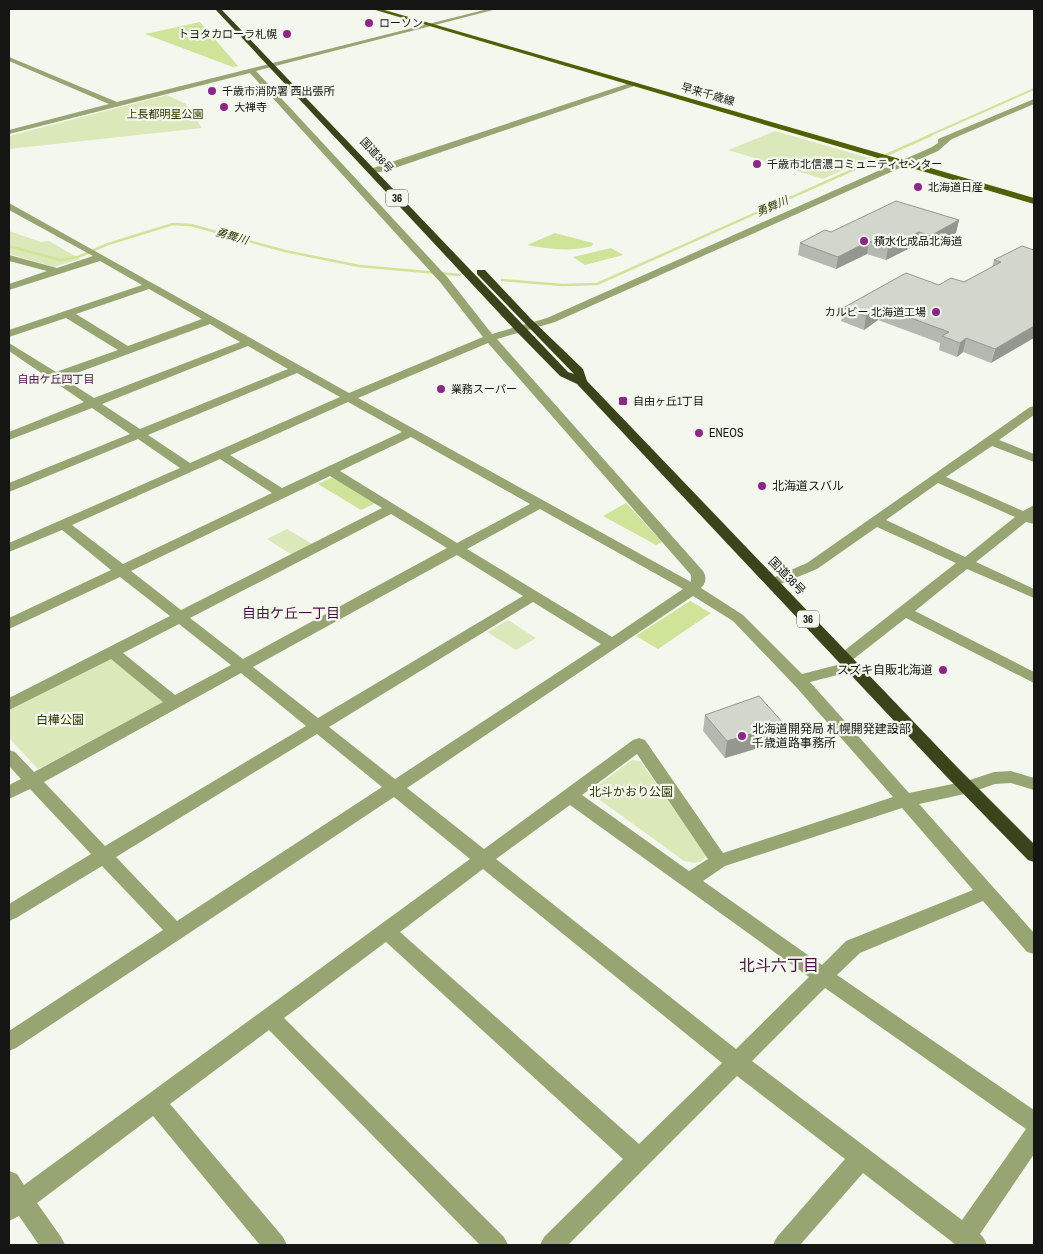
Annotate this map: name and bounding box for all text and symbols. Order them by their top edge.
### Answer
place label: ローソン [379,16,423,30]
marker: ローソン [363,17,375,29]
place label: トヨタカローラ札幌 [178,27,277,41]
marker: トヨタカローラ札幌 [281,28,293,40]
street label: 早来千歳線 [680,80,736,108]
place label: 千歳市消防署 西出張所 [222,84,336,98]
marker: 千歳市消防署 西出張所 [206,85,218,97]
place label: 大禅寺 [234,100,267,114]
marker: 大禅寺 [218,101,230,113]
park label: 上長都明星公園 [127,107,204,121]
street label: 国道36号 [357,134,397,176]
place label: 千歳市北信濃コミュニティセンター [767,157,942,171]
marker: 千歳市北信濃コミュニティセンター [751,158,763,170]
place label: 北海道日産 [928,180,983,194]
marker: 北海道日産 [912,181,924,193]
road number: 36 [386,190,408,207]
water label: 勇舞川 [754,192,791,219]
water label: 勇舞川 [214,225,251,248]
place label: 積水化成品北海道 [874,234,962,248]
marker: 積水化成品北海道 [858,235,870,247]
place label: カルビー 北海道工場 [824,305,926,319]
marker: カルビー 北海道工場 [930,306,942,318]
district label: 自由ケ丘四丁目 [18,372,95,386]
place label: 業務スーパー [451,382,517,396]
marker: 業務スーパー [435,383,447,395]
place label: 自由ヶ丘1丁目 [633,394,704,408]
marker: 自由ヶ丘1丁目 [617,395,629,407]
place label: ENEOS [709,425,744,441]
marker: ENEOS [693,427,705,439]
place label: 北海道スバル [772,478,844,494]
marker: 北海道スバル [756,480,768,492]
street label: 国道36号 [765,554,809,598]
district label: 自由ケ丘一丁目 [242,604,340,622]
road number: 36 [797,610,819,628]
place label: スズキ自販北海道 [837,662,933,678]
marker: スズキ自販北海道 [937,664,949,676]
park label: 白樺公園 [36,712,84,728]
place label: 北海道開発局 札幌開発建設部 千歳道路事務所 [752,721,911,751]
marker: 北海道開発局 札幌開発建設部 千歳道路事務所 [736,730,748,742]
park label: 北斗かおり公園 [589,784,673,800]
district label: 北斗六丁目 [739,954,819,976]

